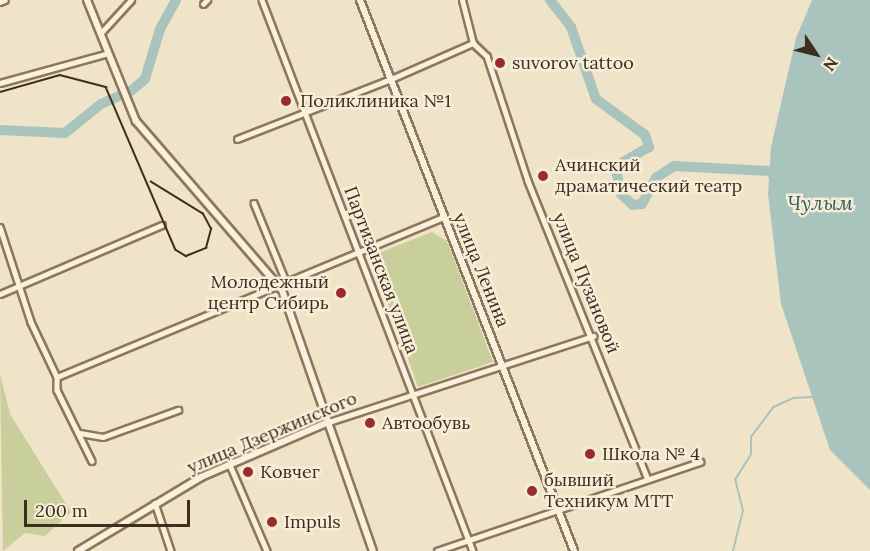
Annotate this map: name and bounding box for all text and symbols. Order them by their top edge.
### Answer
north arrow [786,24,846,84]
place label: suvorov tattoo [512,52,634,74]
text: N [819,54,842,75]
marker: suvorov tattoo [493,56,507,70]
place label: Поликлиника №1 [300,90,451,112]
marker: Поликлиника №1 [277,92,295,110]
place label: Ачинский драматический театр [555,155,742,198]
marker: Ачинский драматический театр [536,169,550,183]
street label: Партизанская улица [339,183,423,357]
water label: Чулым [787,190,853,214]
street label: улица Пузановой [548,209,624,357]
street label: улица Ленина [448,210,514,330]
place label: Молодежный центр Сибирь [208,272,329,314]
marker: Молодежный центр Сибирь [334,286,348,300]
street label: улица Дзержинского [184,387,360,479]
place label: Автообувь [382,412,470,434]
marker: Автообувь [363,416,377,430]
place label: Школа № 4 [602,443,700,465]
marker: Школа № 4 [583,447,597,461]
place label: Ковчег [260,461,320,483]
marker: Ковчег [241,465,255,479]
place label: бывший Техникум МТТ [544,470,673,512]
marker: бывший Техникум МТТ [525,484,539,498]
scale bar [27,488,194,526]
text: 200 m [35,499,88,522]
place label: Impuls [284,511,341,533]
marker: Impuls [265,515,279,529]

